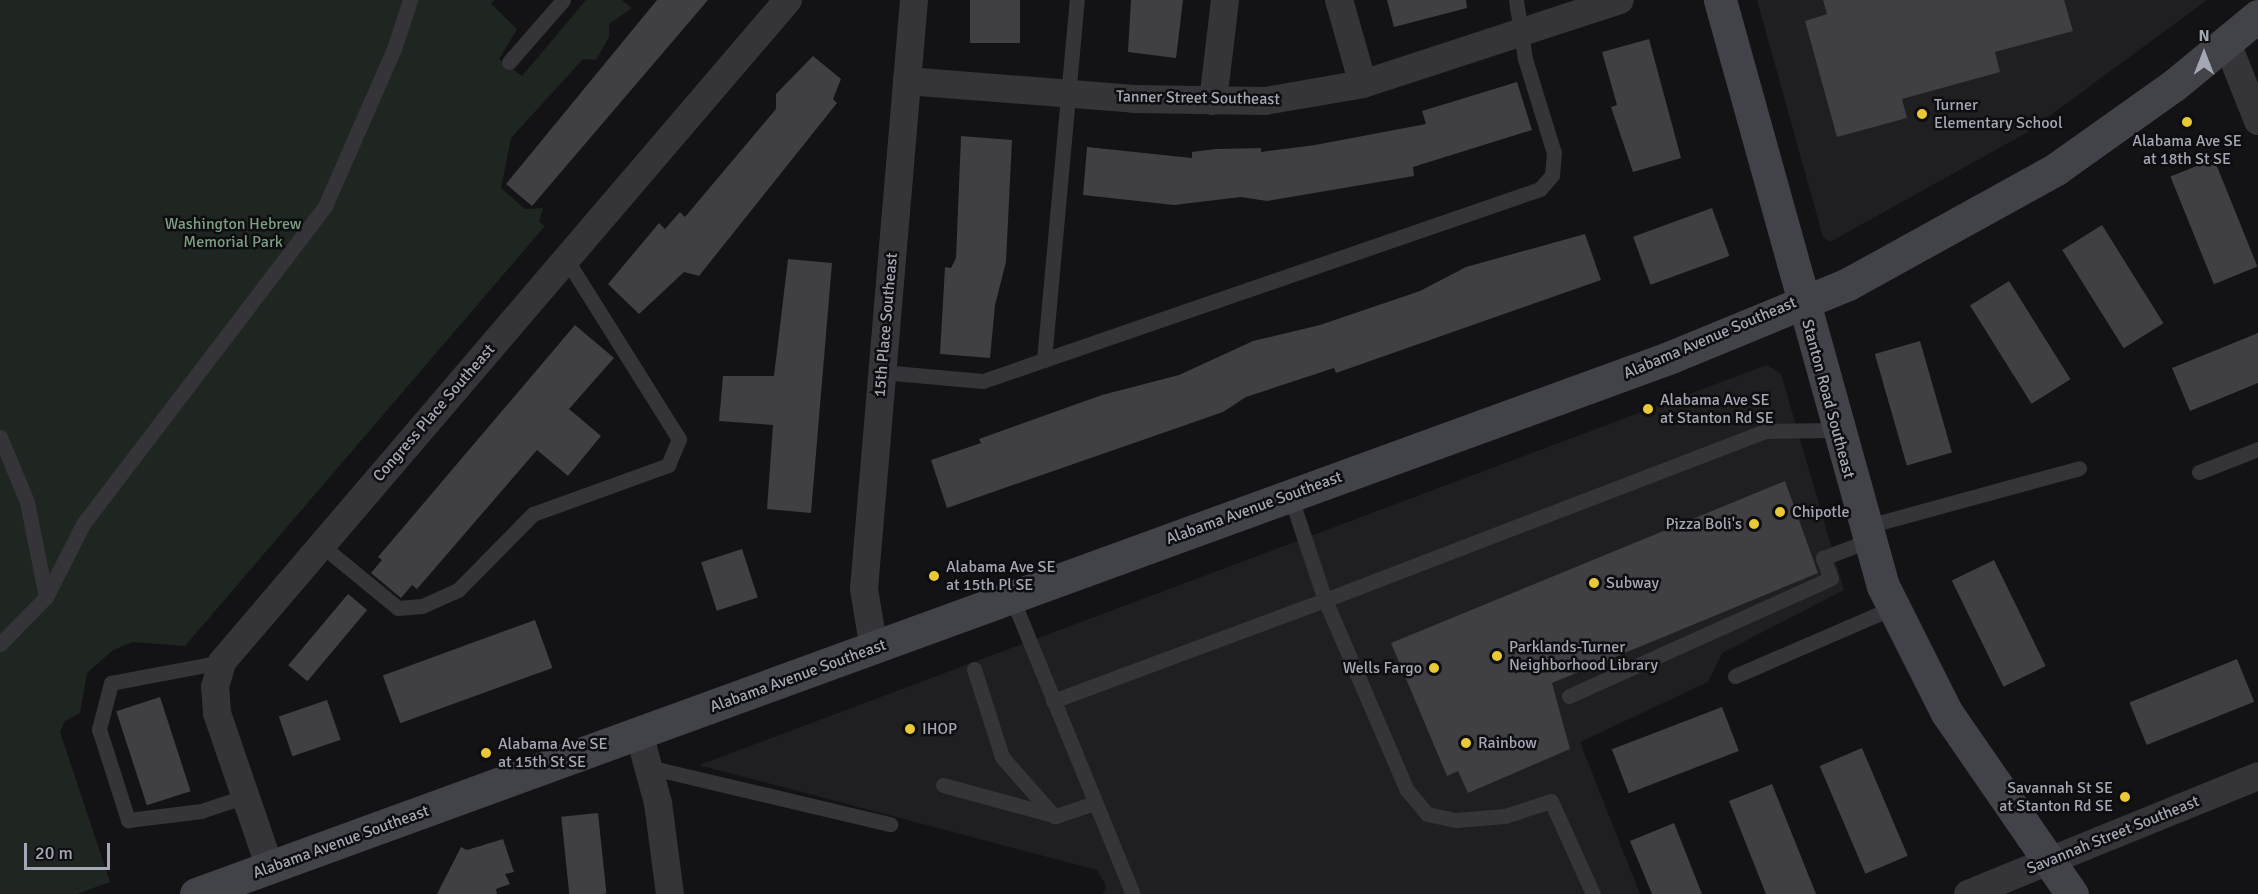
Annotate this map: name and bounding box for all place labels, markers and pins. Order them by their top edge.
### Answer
place label: Turner Elementary School [1934,95,2063,133]
marker: Turner Elementary School [1915,107,1929,121]
marker: Alabama Ave SE at 18th St SE [2180,115,2194,129]
place label: Alabama Ave SE at 18th St SE [2132,131,2242,169]
place label: Alabama Ave SE at Stanton Rd SE [1660,390,1774,428]
marker: Alabama Ave SE at Stanton Rd SE [1641,402,1655,416]
place label: Chipotle [1792,502,1850,522]
marker: Chipotle [1773,505,1787,519]
place label: Pizza Boli's [1665,514,1742,534]
marker: Pizza Boli's [1747,517,1761,531]
place label: Alabama Ave SE at 15th Pl SE [946,557,1055,595]
marker: Alabama Ave SE at 15th Pl SE [927,569,941,583]
place label: Subway [1606,573,1659,593]
marker: Subway [1587,576,1601,590]
place label: Parklands-Turner Neighborhood Library [1509,637,1658,675]
marker: Parklands-Turner Neighborhood Library [1490,649,1504,663]
place label: Wells Fargo [1343,658,1422,678]
marker: Wells Fargo [1427,661,1441,675]
place label: IHOP [922,719,957,739]
marker: IHOP [903,722,917,736]
place label: Rainbow [1478,733,1537,753]
place label: Alabama Ave SE at 15th St SE [498,734,607,772]
marker: Rainbow [1459,736,1473,750]
marker: Alabama Ave SE at 15th St SE [479,746,493,760]
place label: Savannah St SE at Stanton Rd SE [1999,778,2113,816]
marker: Savannah St SE at Stanton Rd SE [2118,790,2132,804]

